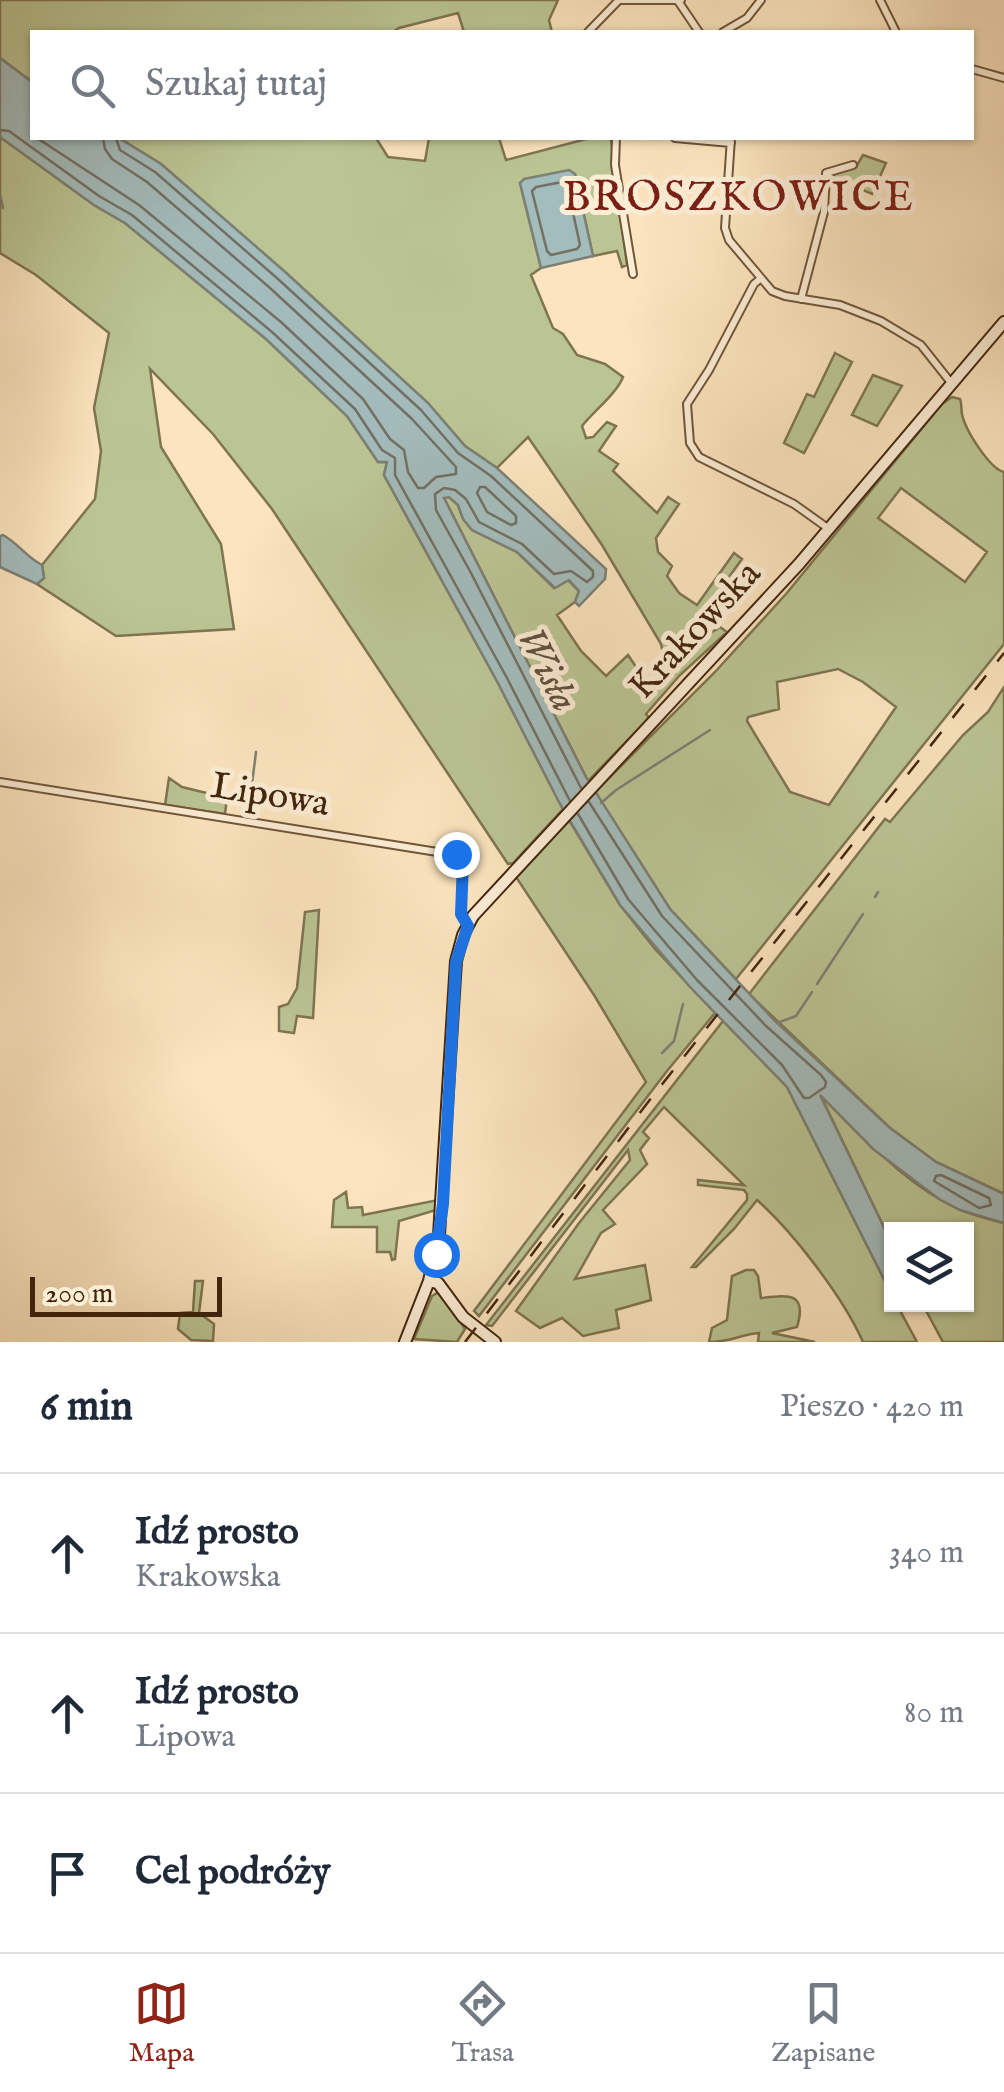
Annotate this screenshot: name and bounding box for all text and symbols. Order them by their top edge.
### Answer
search box [30,30,974,140]
icon: search [65,58,120,113]
text: Szukaj tutaj [145,61,327,109]
district label: BROSZKOWICE [563,172,915,225]
street label: Krakowska [619,551,773,711]
water label: Wisła [503,619,589,721]
street label: Lipowa [207,763,333,829]
route end [434,832,480,878]
map controls [884,1222,974,1312]
button: layers [884,1222,974,1312]
route start [414,1232,460,1278]
scale bar [30,1272,222,1316]
text: 200 m [45,1277,113,1312]
text: 6 min [40,1381,133,1434]
text: Pieszo · 420 m [780,1387,964,1428]
text: Idź prosto [135,1509,299,1557]
icon: ahead [40,1526,95,1581]
text: 340 m [889,1533,964,1574]
text: Krakowska [135,1557,281,1598]
text: Idź prosto [135,1669,299,1717]
icon: ahead [40,1686,95,1741]
text: 80 m [904,1693,964,1734]
text: Lipowa [135,1717,235,1758]
icon: arrive [40,1846,95,1901]
text: Cel podróży [135,1849,330,1897]
tab: Mapa [129,1976,194,2071]
tab: Trasa [452,1976,514,2071]
tab: Zapisane [771,1976,875,2071]

